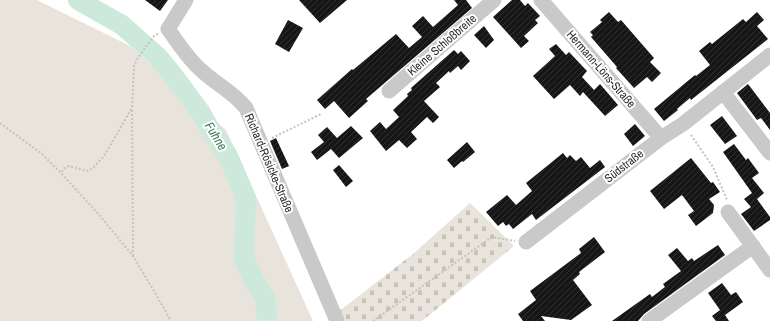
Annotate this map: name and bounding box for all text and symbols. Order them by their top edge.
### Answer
street label: Kleine Schloßbreite [404,11,480,79]
street label: Hermann-Löns-Straße [563,27,639,111]
street label: Richard-Rösicke-Straße [241,111,297,215]
water label: Fuhne [201,119,231,153]
street label: Südstraße [601,146,647,186]

